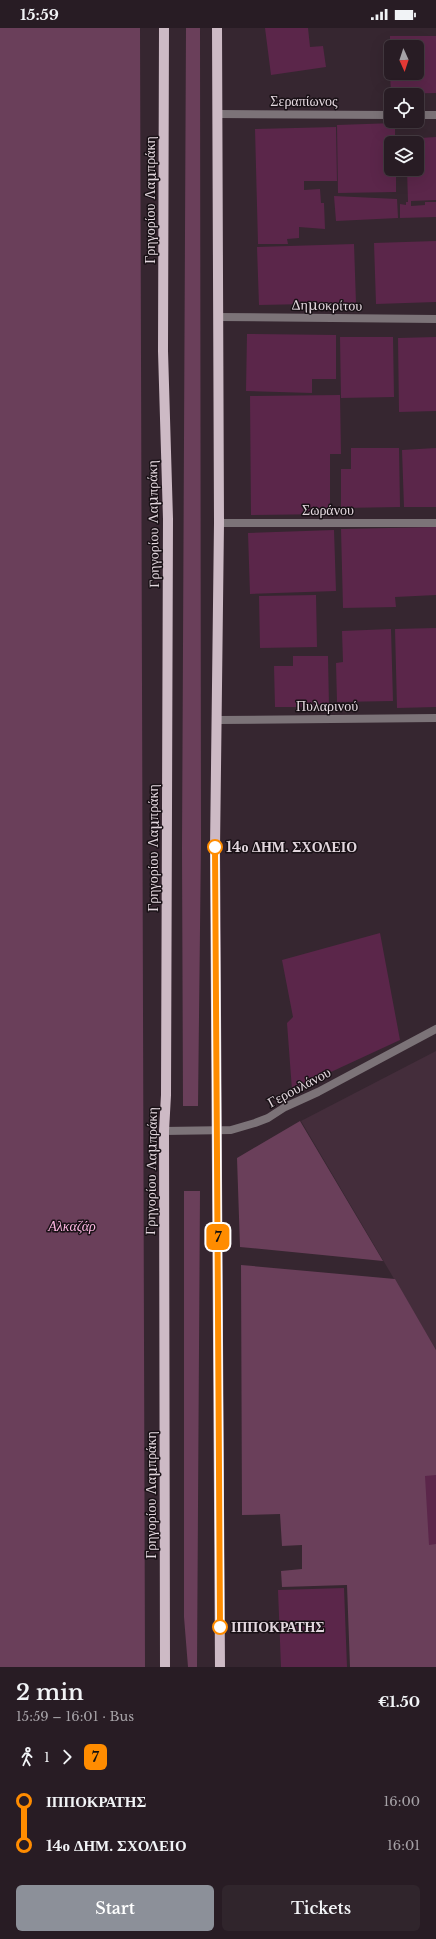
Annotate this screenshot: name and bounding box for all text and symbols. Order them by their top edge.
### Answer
text: 15:59 [20,5,59,24]
north arrow [384,40,424,80]
map controls [384,40,424,176]
button: locate [384,88,424,128]
street label: Σεραπίωνος [270,92,338,110]
street label: Γρηγορίου Λαμπράκη [141,136,159,264]
button: layers [384,136,424,176]
street label: Δημοκρίτου [291,295,363,315]
street label: Γρηγορίου Λαμπράκη [143,460,163,588]
street label: Σωράνου [302,501,354,519]
street label: Πυλαρινού [296,697,358,715]
street label: Γρηγορίου Λαμπράκη [144,784,162,912]
place label: 14ο ΔΗΜ. ΣΧΟΛΕΙΟ [226,838,357,856]
marker: 14ο ΔΗΜ. ΣΧΟΛΕΙΟ [207,839,223,855]
street label: Γερουλάνου [264,1063,334,1111]
street label: Γρηγορίου Λαμπράκη [141,1107,161,1235]
park label: Αλκαζάρ [47,1217,96,1235]
line badge: 7 [205,1224,231,1250]
text: 7 [214,1228,222,1246]
street label: Γρηγορίου Λαμπράκη [142,1431,160,1559]
place label: ΙΠΠΟΚΡΑΤΗΣ [231,1618,325,1636]
marker: ΙΠΠΟΚΡΑΤΗΣ [212,1619,228,1635]
text: 2 min [16,1679,84,1706]
text: €1.50 [378,1692,420,1711]
text: 15:59 – 16:01 · Bus [16,1708,134,1725]
icon: walk [16,1746,38,1768]
icon: forward [56,1746,78,1768]
text: 7 [92,1748,99,1766]
text: 1 [44,1749,50,1766]
text: ΙΠΠΟΚΡΑΤΗΣ [46,1792,146,1811]
text: 16:00 [384,1793,420,1810]
text: 14ο ΔΗΜ. ΣΧΟΛΕΙΟ [46,1836,187,1855]
text: 16:01 [387,1837,420,1854]
button: Start [16,1885,214,1931]
button: Tickets [222,1885,420,1931]

